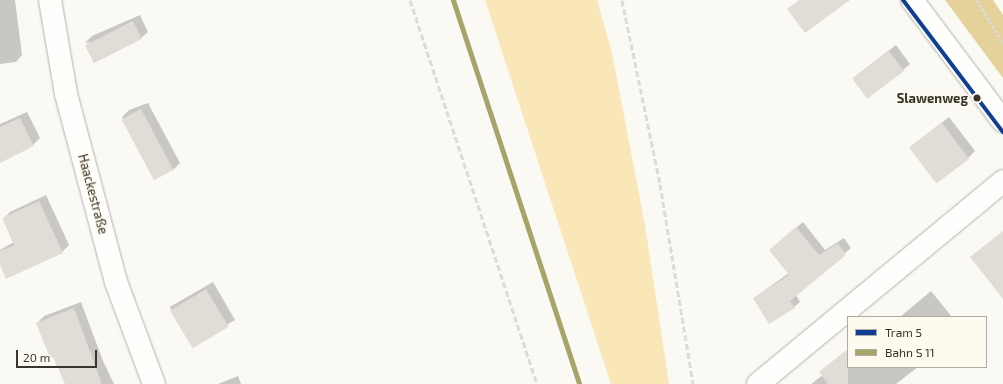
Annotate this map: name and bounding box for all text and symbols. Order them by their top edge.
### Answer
place label: Slawenweg [897,90,968,106]
marker: Slawenweg [970,91,984,105]
street label: Haackestraße [75,152,111,236]
legend [847,316,987,368]
text: Tram 5 [885,325,922,339]
scale bar [18,342,99,368]
text: Bahn S 11 [885,345,935,359]
text: 20 m [23,350,50,364]

